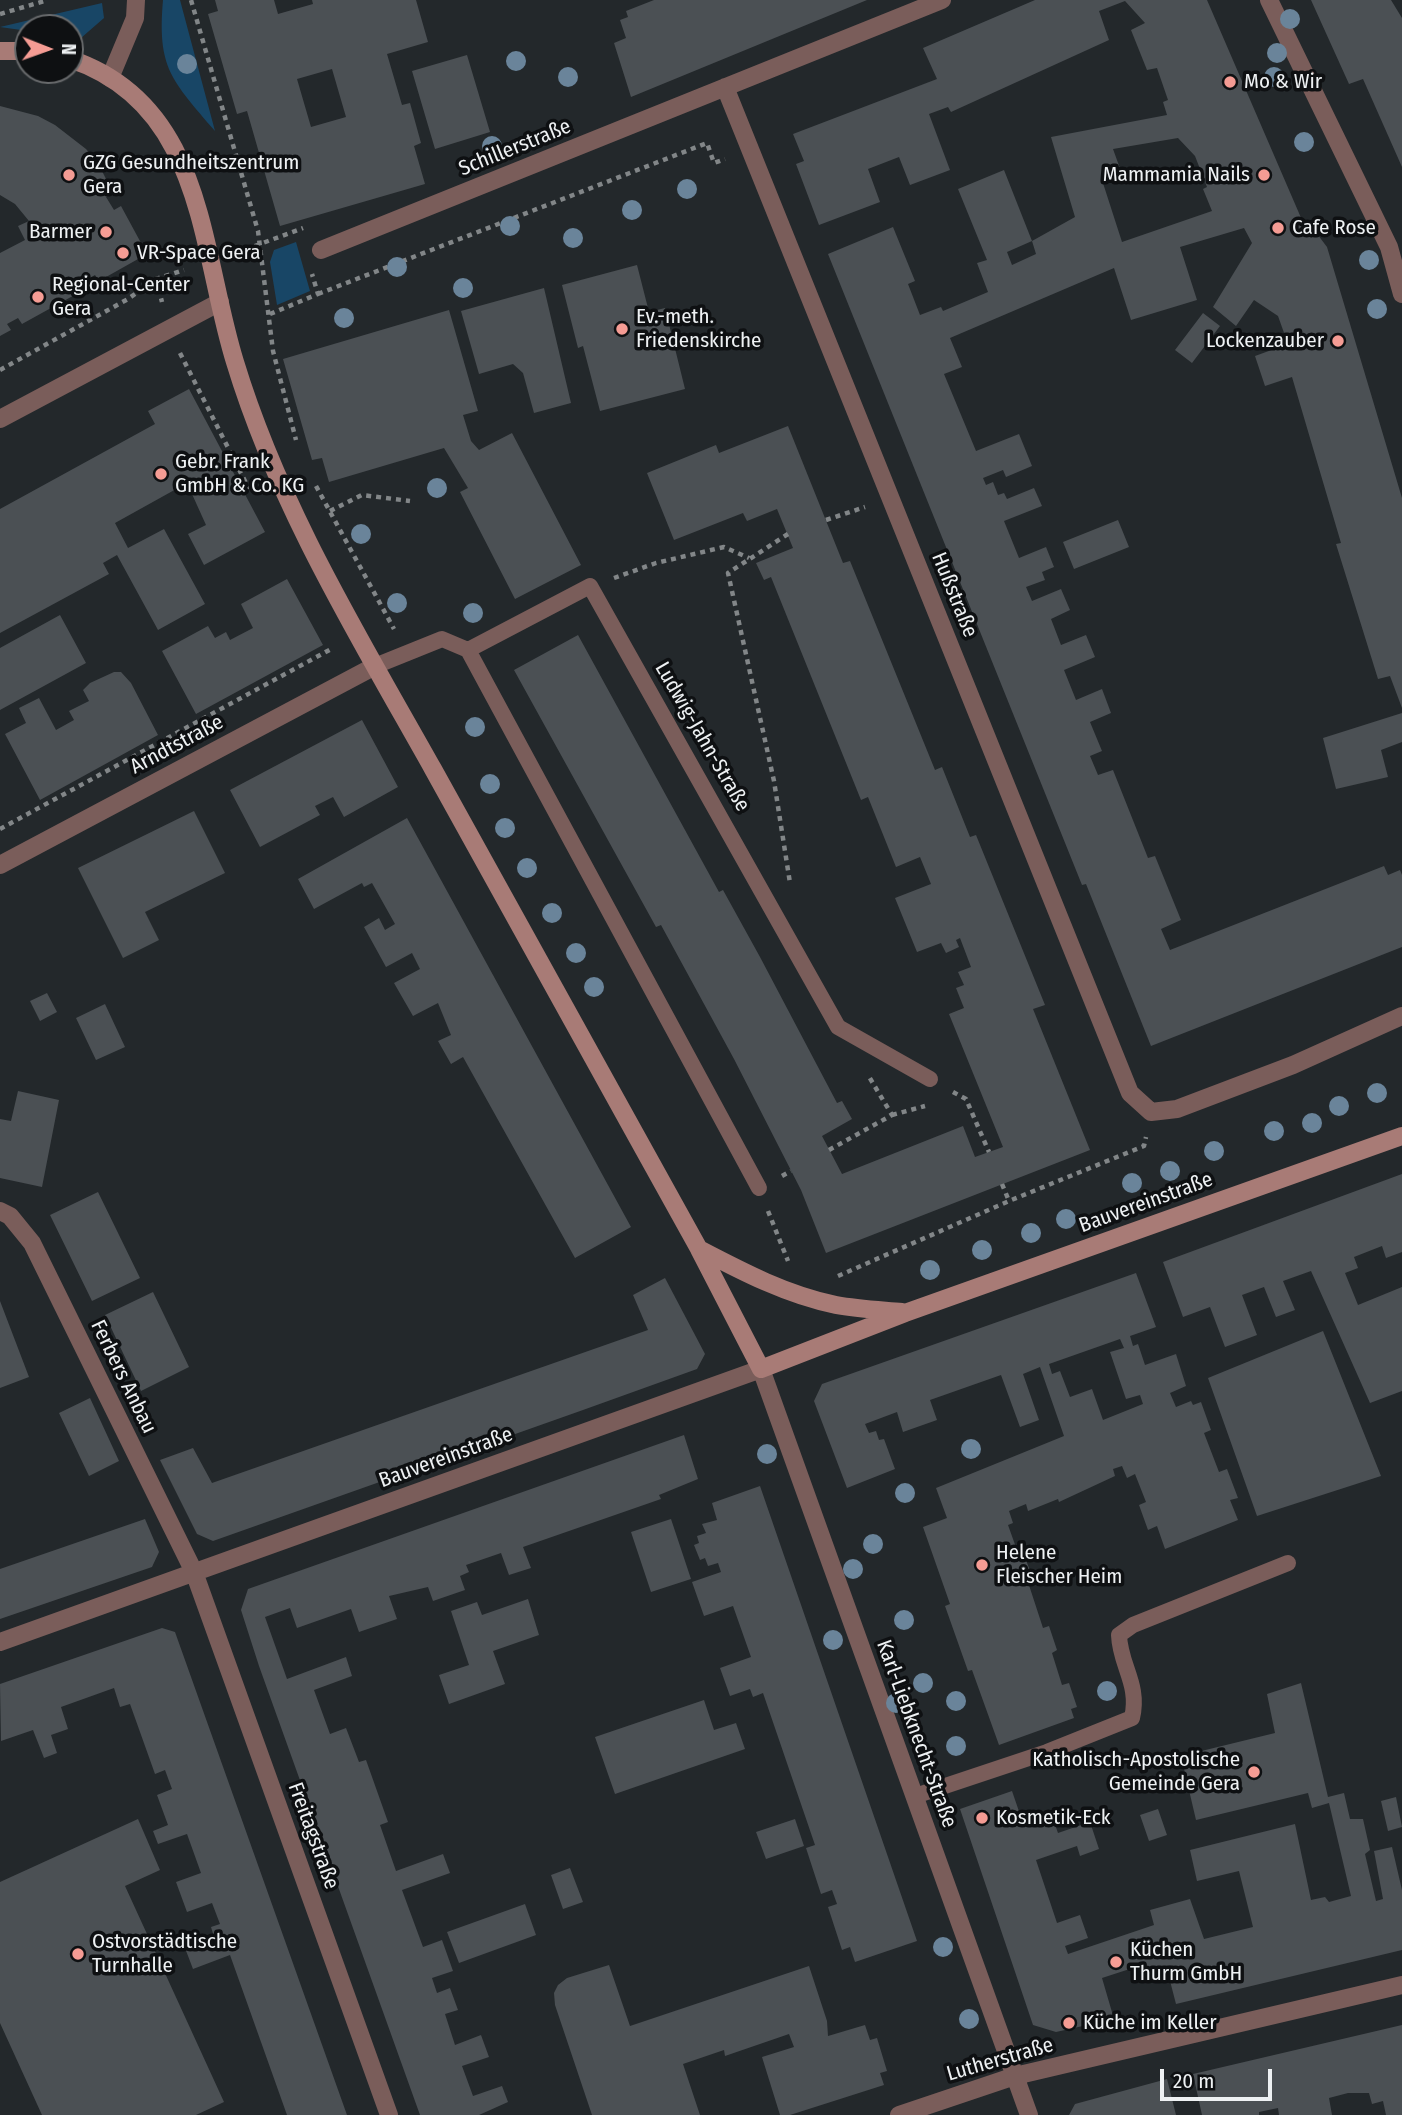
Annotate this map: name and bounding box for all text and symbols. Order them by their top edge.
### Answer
north arrow [14,14,84,84]
text: N [57,43,80,55]
place label: Mo & Wir [1244,69,1322,95]
marker: Mo & Wir [1222,74,1238,90]
street label: Schillerstraße [455,114,575,182]
place label: GZG Gesundheitszentrum Gera [83,150,299,200]
place label: Mammamia Nails [1103,162,1250,188]
marker: GZG Gesundheitszentrum Gera [61,167,77,183]
marker: Mammamia Nails [1256,167,1272,183]
place label: Cafe Rose [1292,215,1376,241]
place label: Barmer [29,219,92,245]
marker: Cafe Rose [1270,220,1286,236]
marker: Barmer [98,224,114,240]
place label: VR-Space Gera [137,240,261,266]
marker: VR-Space Gera [115,245,131,261]
place label: Regional-Center Gera [52,272,190,322]
marker: Regional-Center Gera [30,289,46,305]
place label: Ev.-meth. Friedenskirche [636,304,761,354]
marker: Ev.-meth. Friedenskirche [614,321,630,337]
place label: Lockenzauber [1206,328,1324,354]
marker: Lockenzauber [1330,333,1346,349]
place label: Gebr. Frank GmbH & Co. KG [175,449,304,499]
marker: Gebr. Frank GmbH & Co. KG [153,466,169,482]
street label: Hußstraße [926,549,982,641]
street label: Ludwig-Jahn-Straße [649,658,755,816]
street label: Arndtstraße [126,710,228,780]
street label: Bauvereinstraße [1076,1167,1216,1239]
street label: Ferbers Anbau [85,1316,161,1438]
street label: Bauvereinstraße [376,1422,516,1494]
place label: Helene Fleischer Heim [996,1540,1122,1590]
marker: Helene Fleischer Heim [974,1557,990,1573]
street label: Karl-Liebknecht-Straße [870,1637,962,1831]
place label: Katholisch-Apostolische Gemeinde Gera [1032,1747,1240,1797]
marker: Katholisch-Apostolische Gemeinde Gera [1246,1764,1262,1780]
street label: Freitagstraße [282,1779,344,1893]
place label: Kosmetik-Eck [996,1805,1111,1831]
marker: Kosmetik-Eck [974,1810,990,1826]
place label: Ostvorstädtische Turnhalle [92,1929,237,1979]
place label: Küchen Thurm GmbH [1130,1937,1242,1987]
marker: Ostvorstädtische Turnhalle [70,1946,86,1962]
marker: Küchen Thurm GmbH [1108,1954,1124,1970]
place label: Küche im Keller [1083,2010,1217,2036]
marker: Küche im Keller [1061,2015,1077,2031]
street label: Lutherstraße [944,2033,1056,2087]
scale bar [1164,2056,1276,2100]
text: 20 m [1173,2068,1214,2094]

